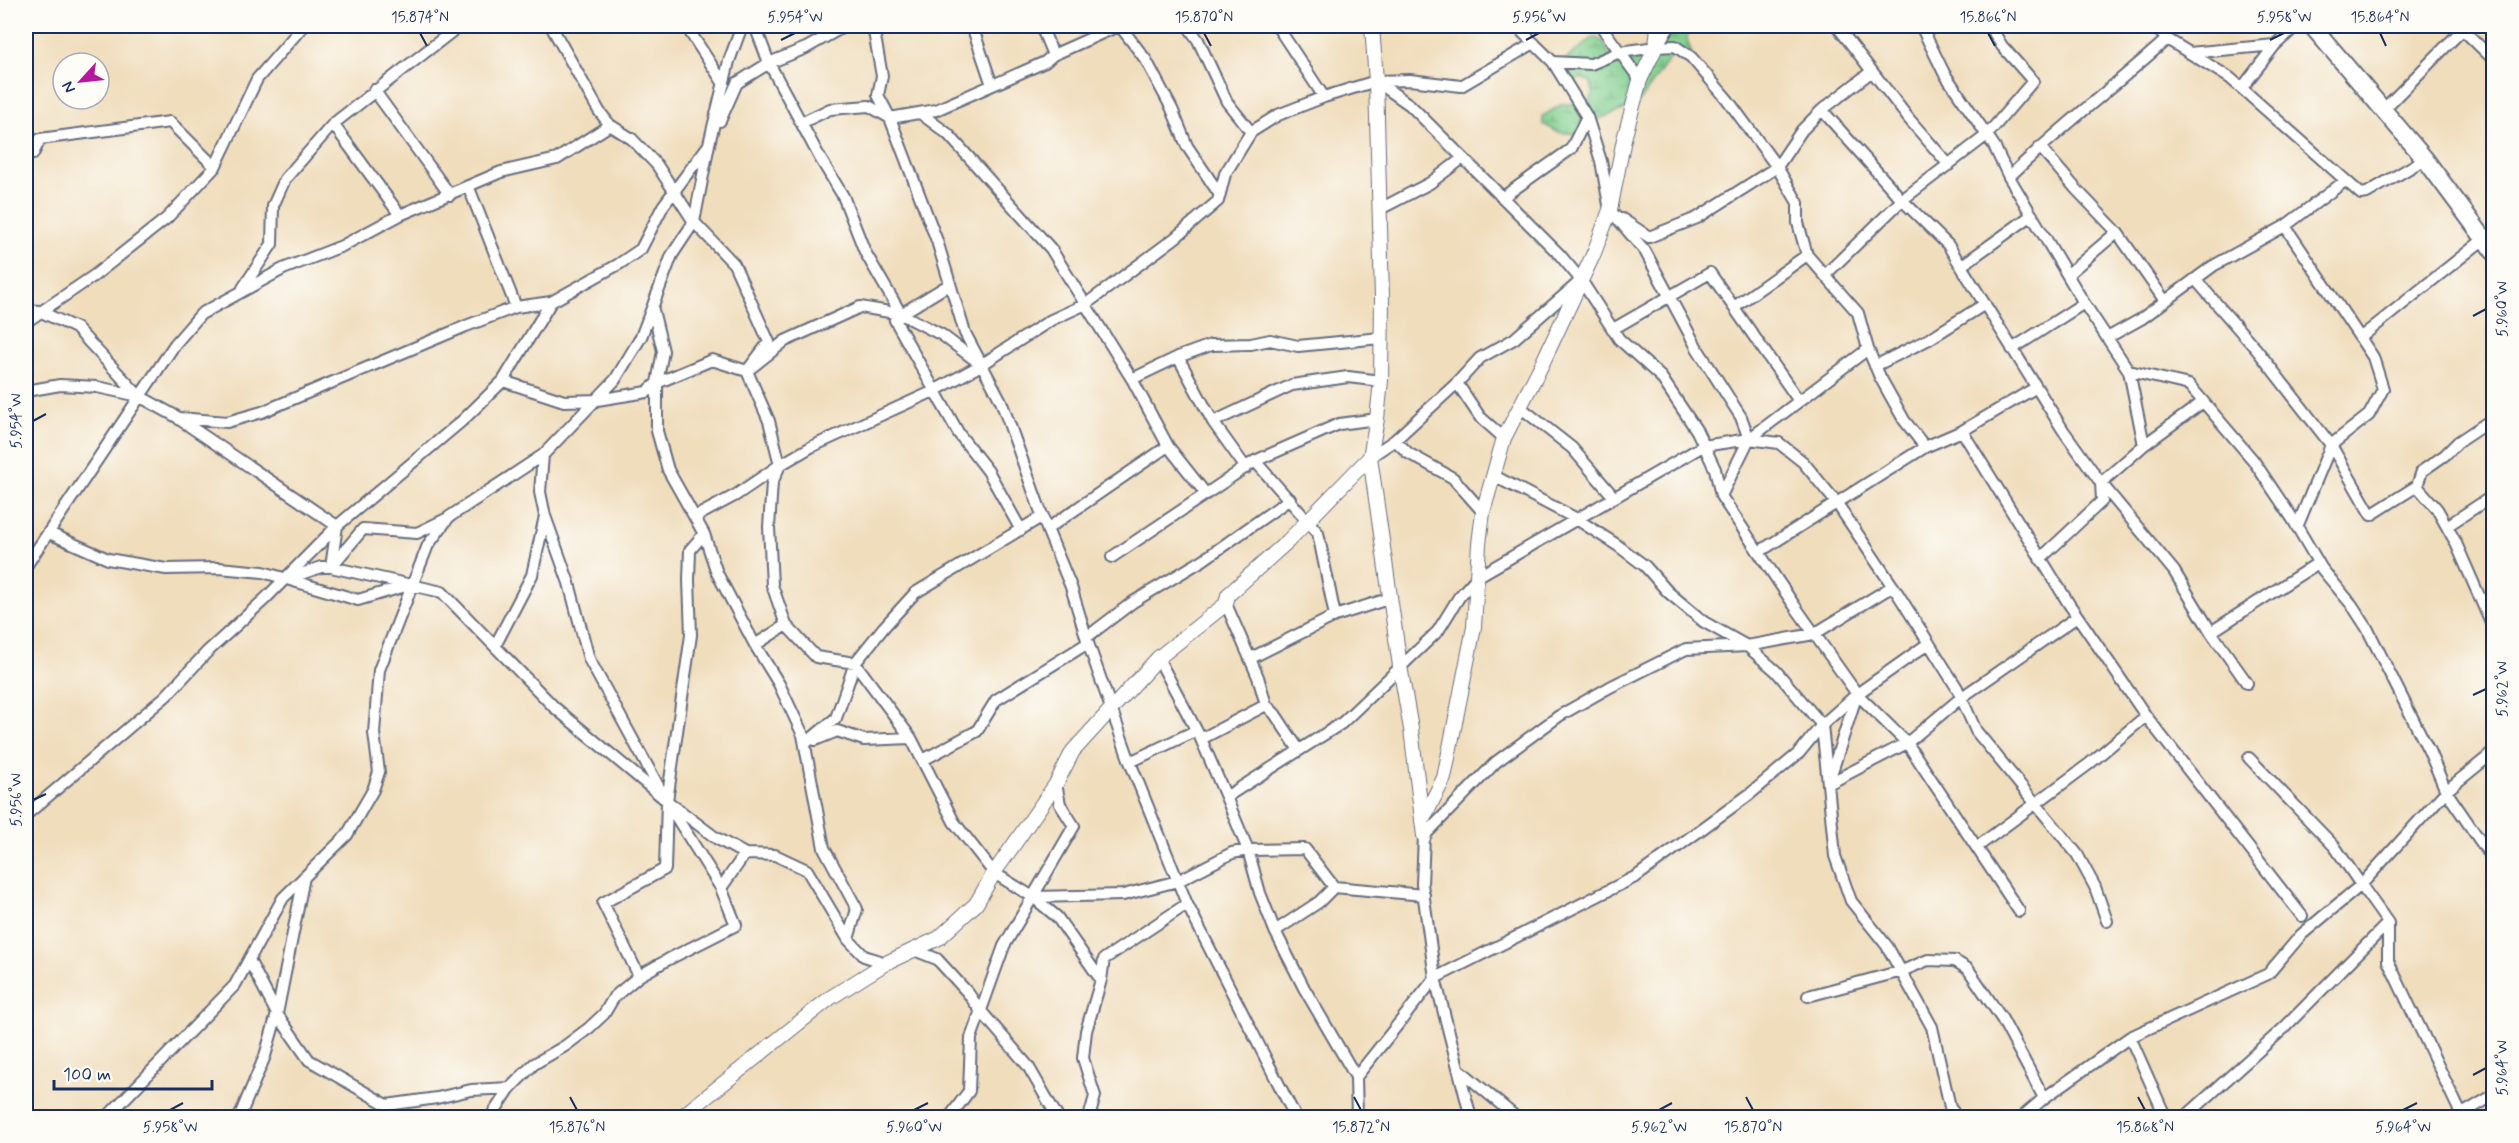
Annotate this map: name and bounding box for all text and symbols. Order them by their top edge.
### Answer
text: 15.874°N [391,8,449,28]
text: 5.954°W [767,8,823,28]
text: 15.870°N [1175,8,1233,28]
text: 5.956°W [1512,8,1566,28]
text: 15.866°N [1959,8,2017,28]
text: 5.958°W [2257,8,2311,28]
text: 15.864°N [2351,8,2409,28]
north arrow [51,51,111,111]
text: N [57,78,81,97]
text: 5.960°W [2493,281,2513,337]
text: 5.954°W [7,393,27,449]
text: 5.962°W [2493,661,2513,717]
text: 5.956°W [7,773,27,827]
text: 5.964°W [2493,1040,2513,1096]
scale bar [54,1053,212,1091]
text: 100 m [63,1063,111,1087]
text: 5.958°W [143,1118,197,1138]
text: 15.876°N [549,1118,605,1138]
text: 5.960°W [886,1118,942,1138]
text: 15.872°N [1332,1118,1390,1138]
text: 5.962°W [1631,1118,1687,1138]
text: 15.870°N [1724,1118,1782,1138]
text: 15.868°N [2116,1118,2174,1138]
text: 5.964°W [2375,1118,2431,1138]

